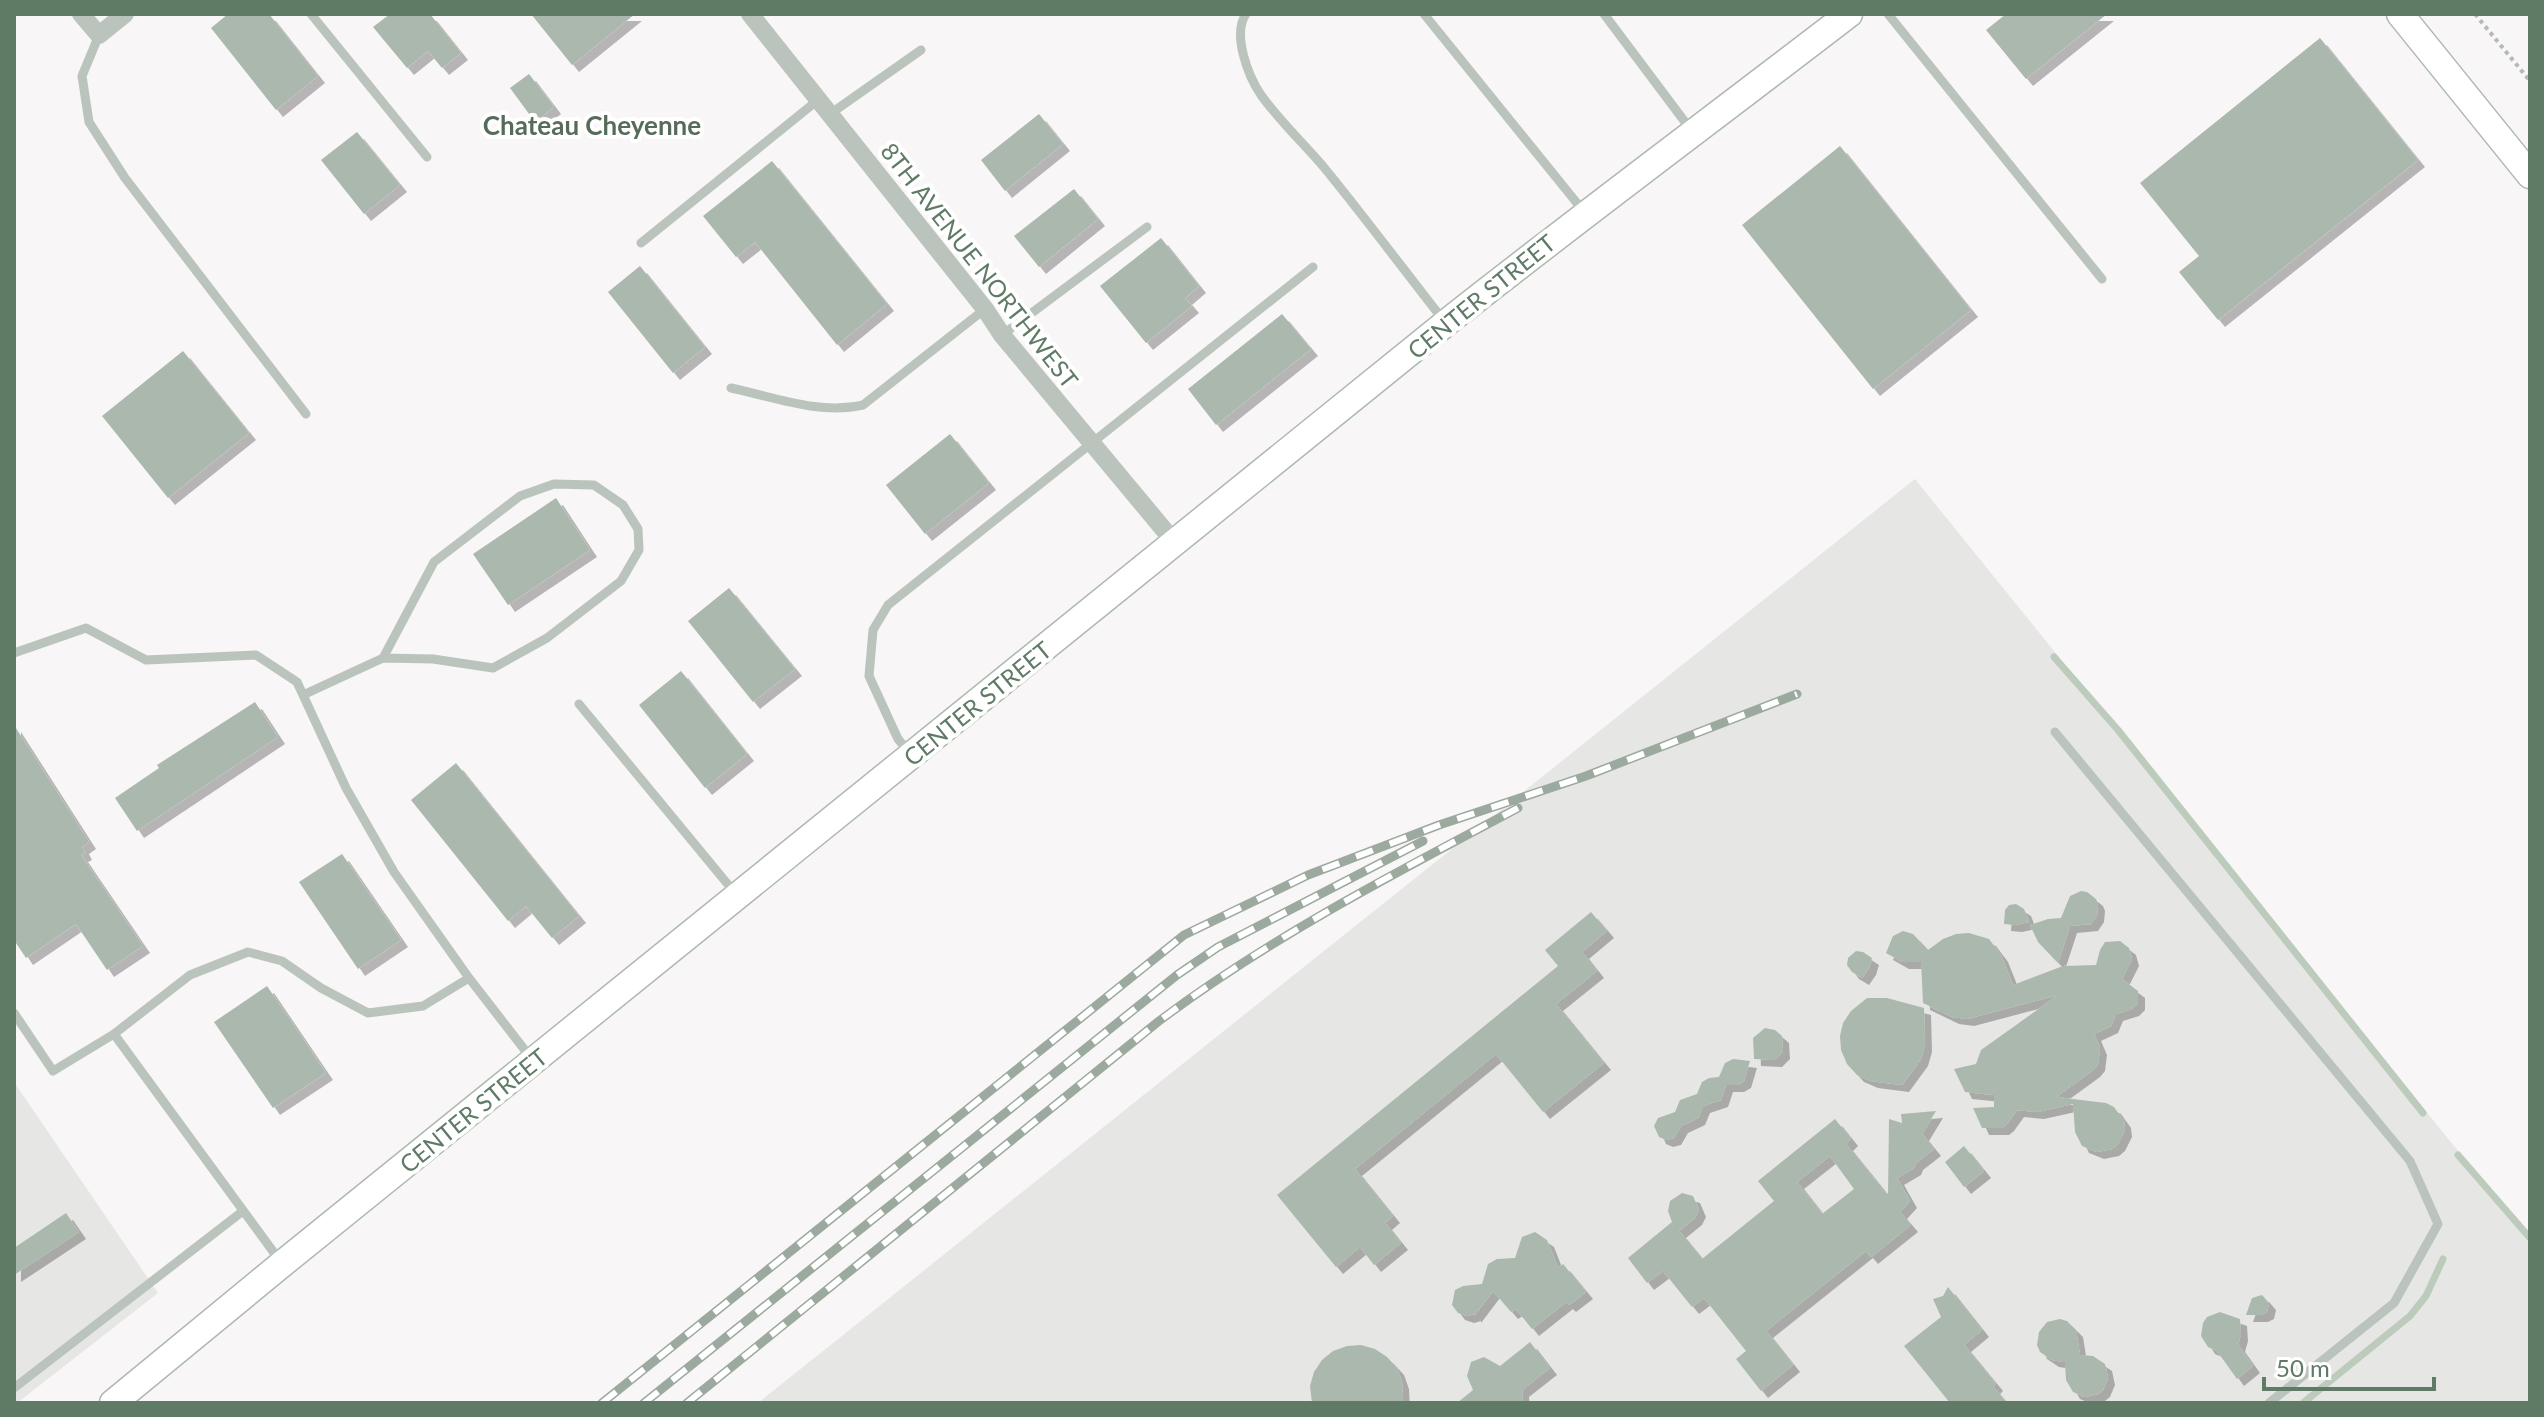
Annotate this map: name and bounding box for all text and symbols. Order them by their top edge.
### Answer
district label: Chateau Cheyenne [483,109,701,141]
street label: 8TH AVENUE NORTHWEST [875,137,1085,393]
street label: CENTER STREET [1401,228,1561,364]
street label: CENTER STREET [897,635,1057,771]
street label: CENTER STREET [393,1042,553,1178]
scale bar [2264,1341,2434,1391]
text: 50 m [2276,1353,2330,1382]

